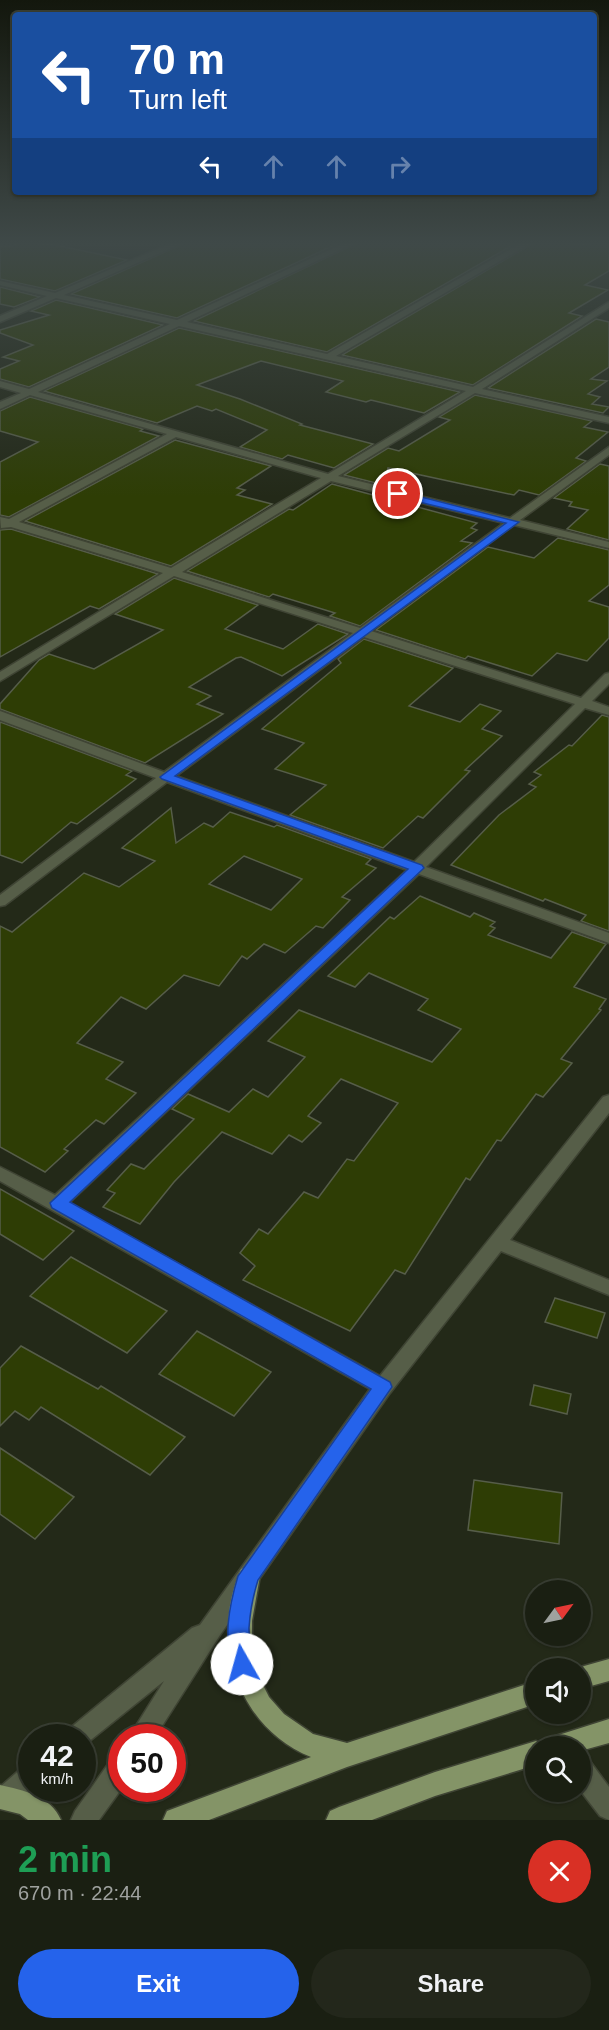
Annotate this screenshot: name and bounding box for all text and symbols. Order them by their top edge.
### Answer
icon: left [30,36,108,114]
text: 70 m [129,36,225,83]
text: Turn left [129,85,227,115]
icon: left [194,150,227,183]
icon: ahead [257,150,290,183]
icon: ahead [320,150,353,183]
icon: right [383,150,416,183]
pin [372,468,423,519]
icon: arrive [381,477,414,510]
north arrow [525,1580,591,1646]
map controls [525,1580,591,1802]
position arrow [210,1632,274,1696]
button: sound [525,1658,591,1724]
speed limit sign: 50 [108,1724,186,1802]
button: search [525,1736,591,1802]
text: 42 [40,1739,74,1772]
text: km/h [41,1770,73,1787]
text: 2 min [18,1839,112,1880]
button: close [528,1840,591,1903]
text: 670 m · 22:44 [18,1882,141,1904]
button: Exit [18,1949,299,2018]
button: Share [311,1949,591,2018]

